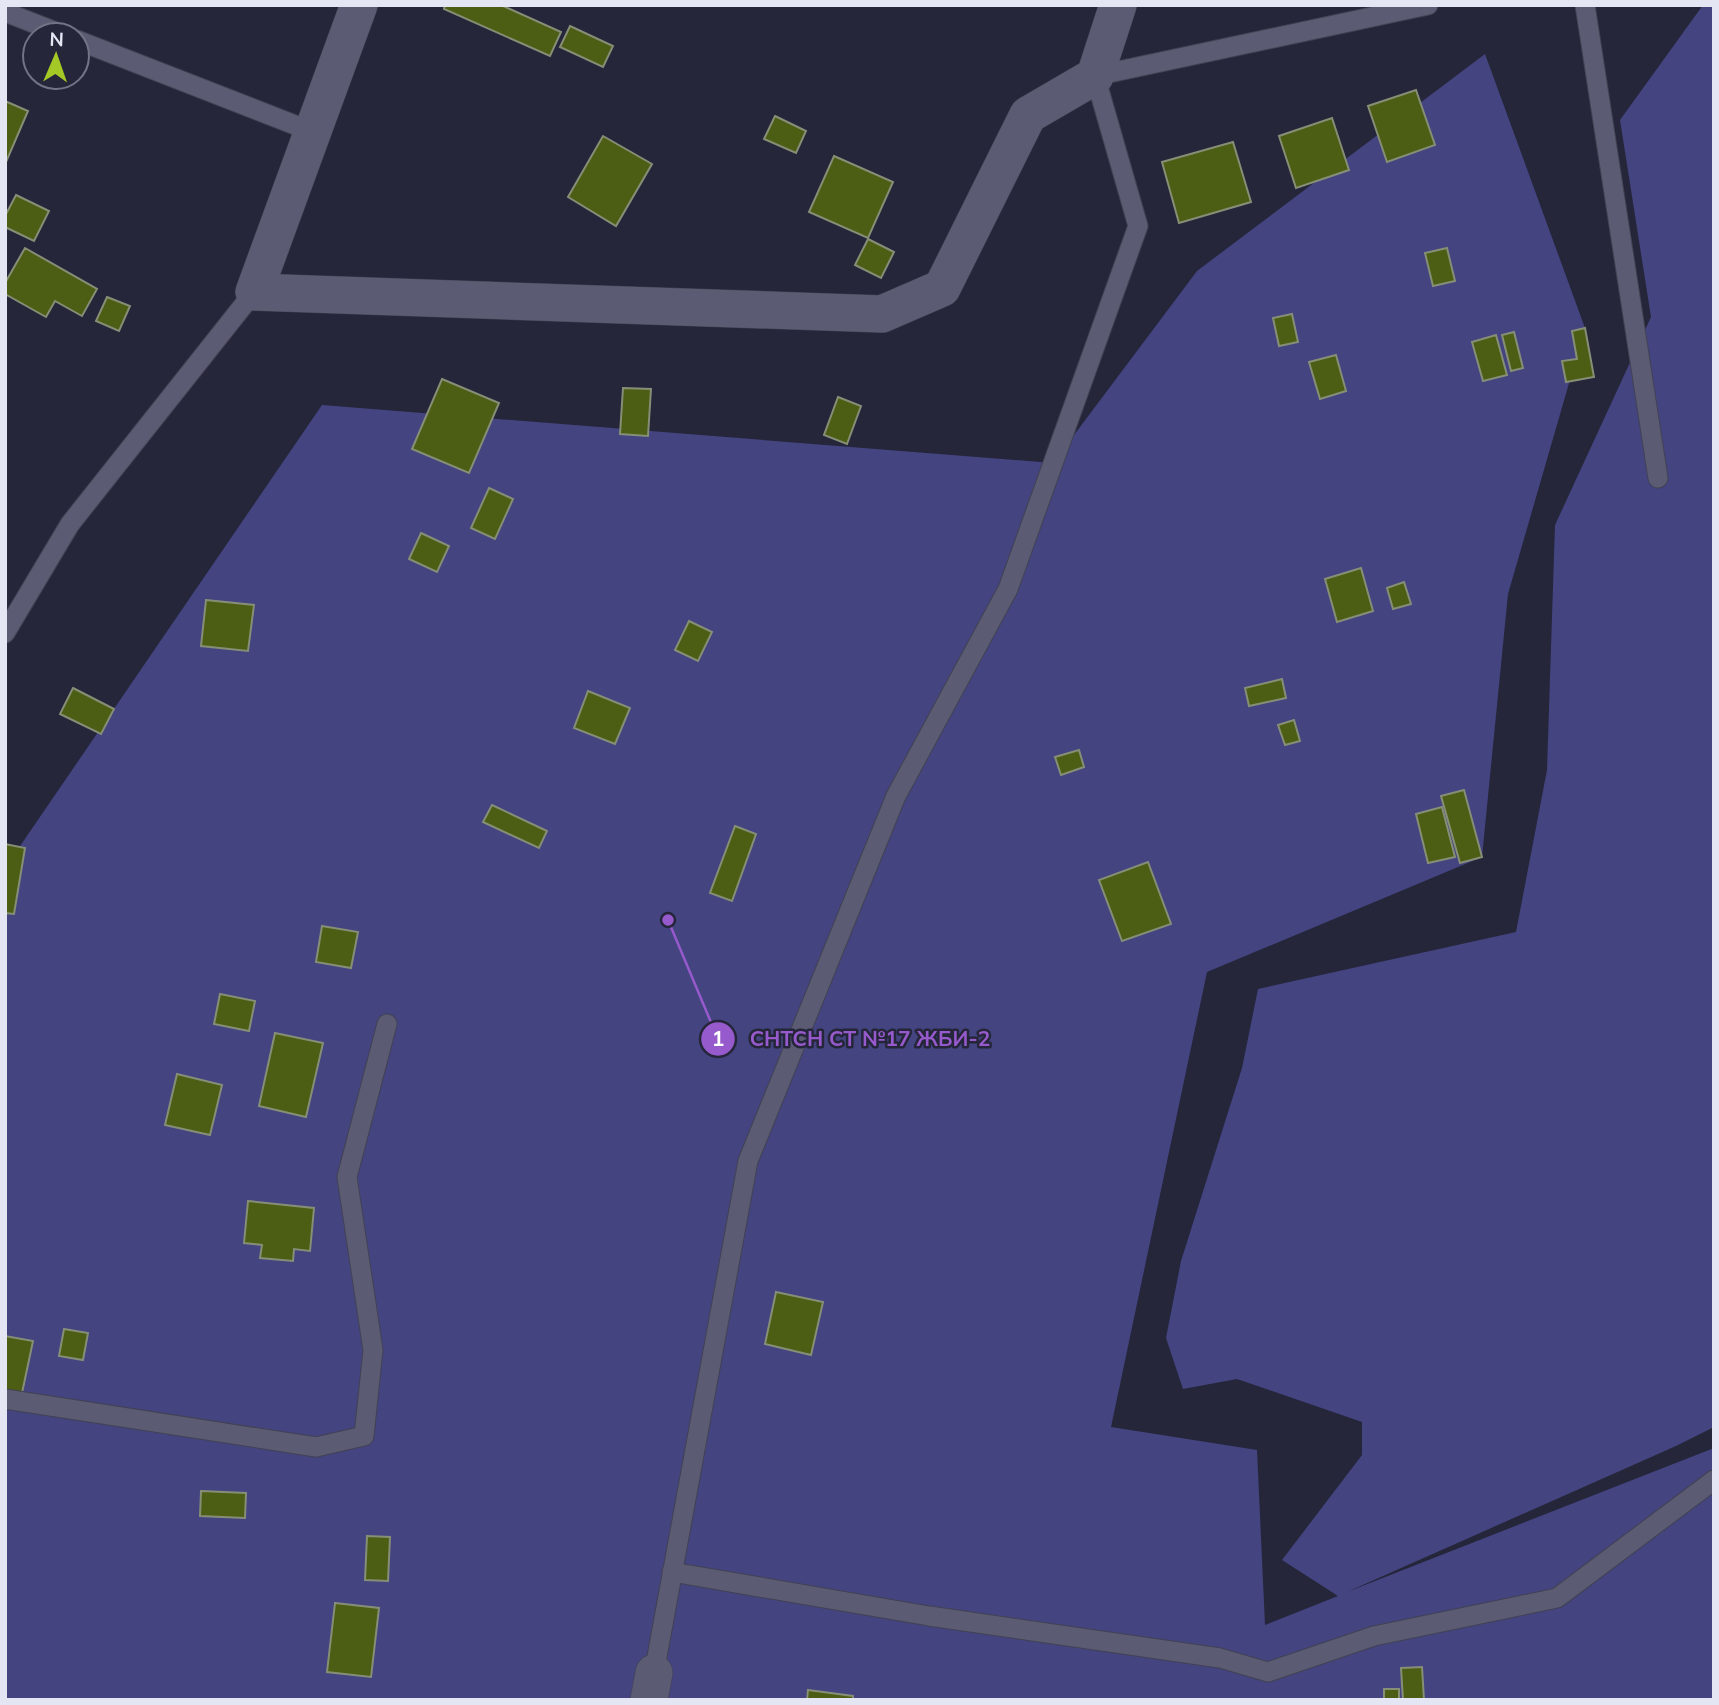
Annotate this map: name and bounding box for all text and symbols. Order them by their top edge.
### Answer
north arrow [21,21,91,91]
text: N [49,27,64,51]
callout: СНТСН СТ №17 ЖБИ-2 [700,1018,1004,1060]
text: 1 [712,1025,724,1051]
text: СНТСН СТ №17 ЖБИ-2 [750,1025,990,1051]

